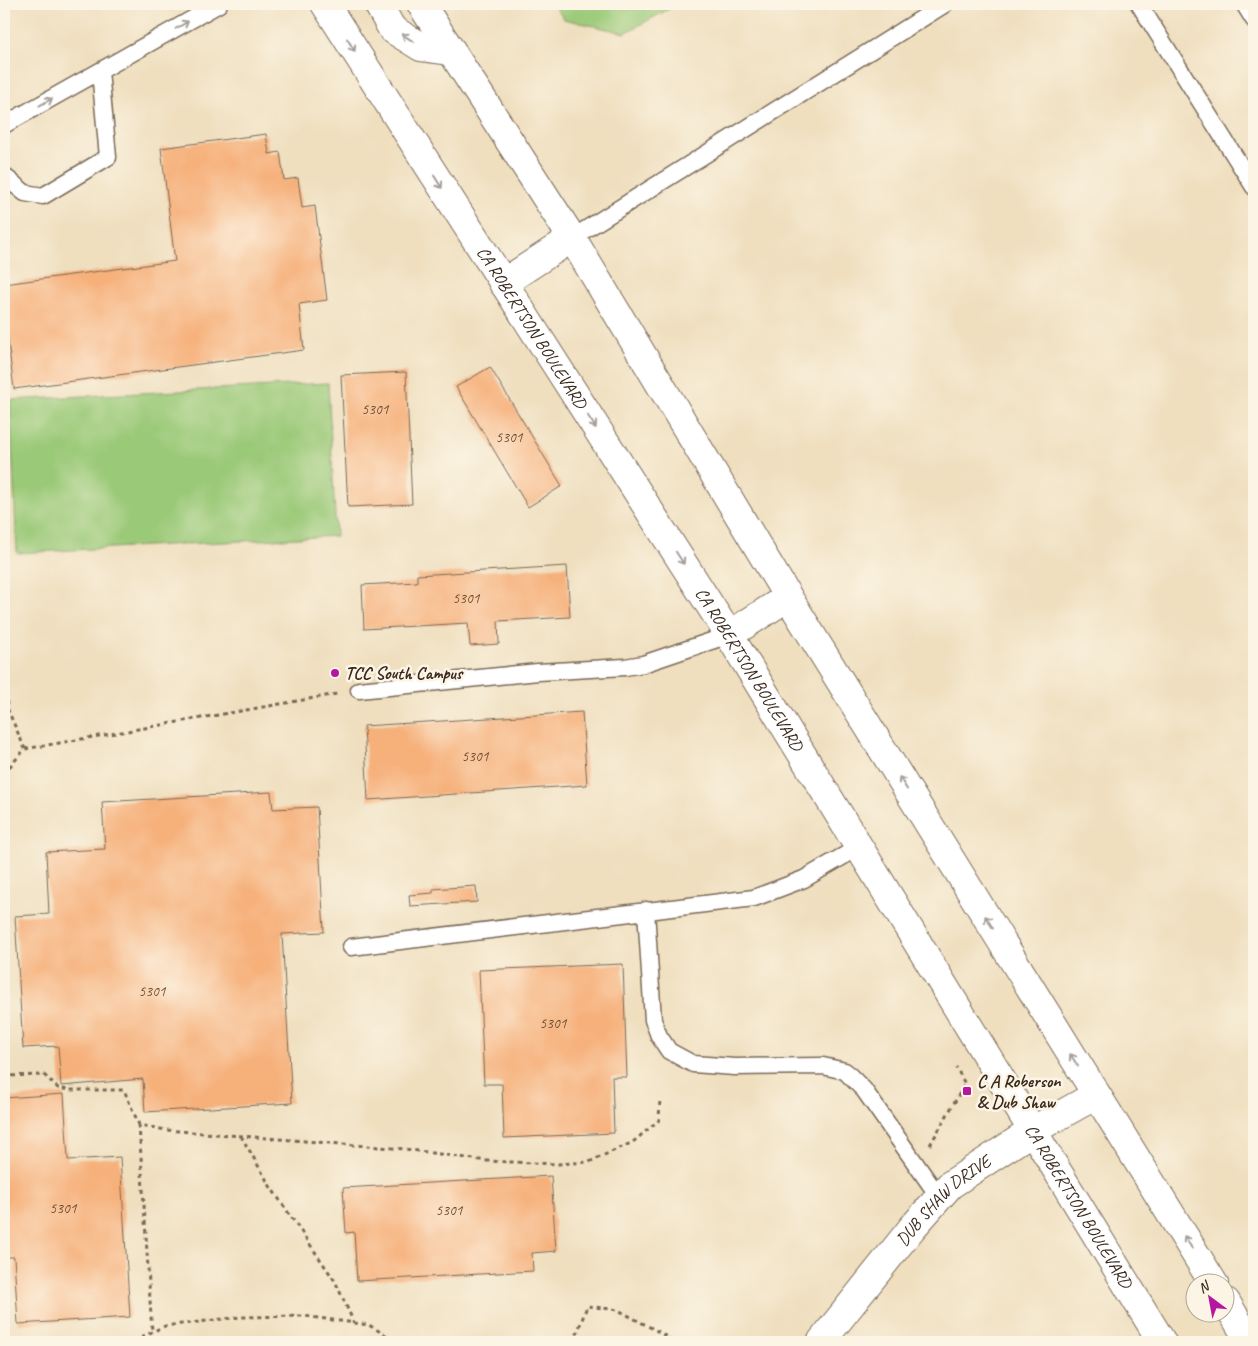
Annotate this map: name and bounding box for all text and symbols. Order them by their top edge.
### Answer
one-way arrow [175,19,189,29]
one-way arrow [401,33,415,43]
one-way arrow [346,37,356,51]
one-way arrow [39,96,53,106]
one-way arrow [433,175,443,189]
street label: CA ROBERTSON BOULEVARD [472,242,593,414]
house number: 5301 [361,400,390,419]
one-way arrow [587,414,597,428]
house number: 5301 [495,428,524,447]
one-way arrow [675,551,685,565]
street label: CA ROBERTSON BOULEVARD [690,583,809,756]
house number: 5301 [452,589,481,608]
place label: TCC South Campus [345,662,464,684]
marker: TCC South Campus [329,667,341,679]
house number: 5301 [461,747,490,766]
one-way arrow [898,777,908,791]
one-way arrow [983,915,993,929]
house number: 5301 [138,982,167,1001]
house number: 5301 [539,1014,568,1033]
one-way arrow [1069,1053,1079,1067]
place label: C A Roberson & Dub Shaw [977,1070,1061,1113]
marker: C A Roberson & Dub Shaw [961,1085,973,1097]
street label: CA ROBERTSON BOULEVARD [1020,1120,1138,1293]
street label: DUB SHAW DRIVE [891,1149,997,1250]
house number: 5301 [49,1199,78,1218]
house number: 5301 [435,1201,464,1220]
one-way arrow [1183,1236,1193,1250]
north arrow [1186,1274,1236,1324]
text: N [1195,1277,1214,1297]

